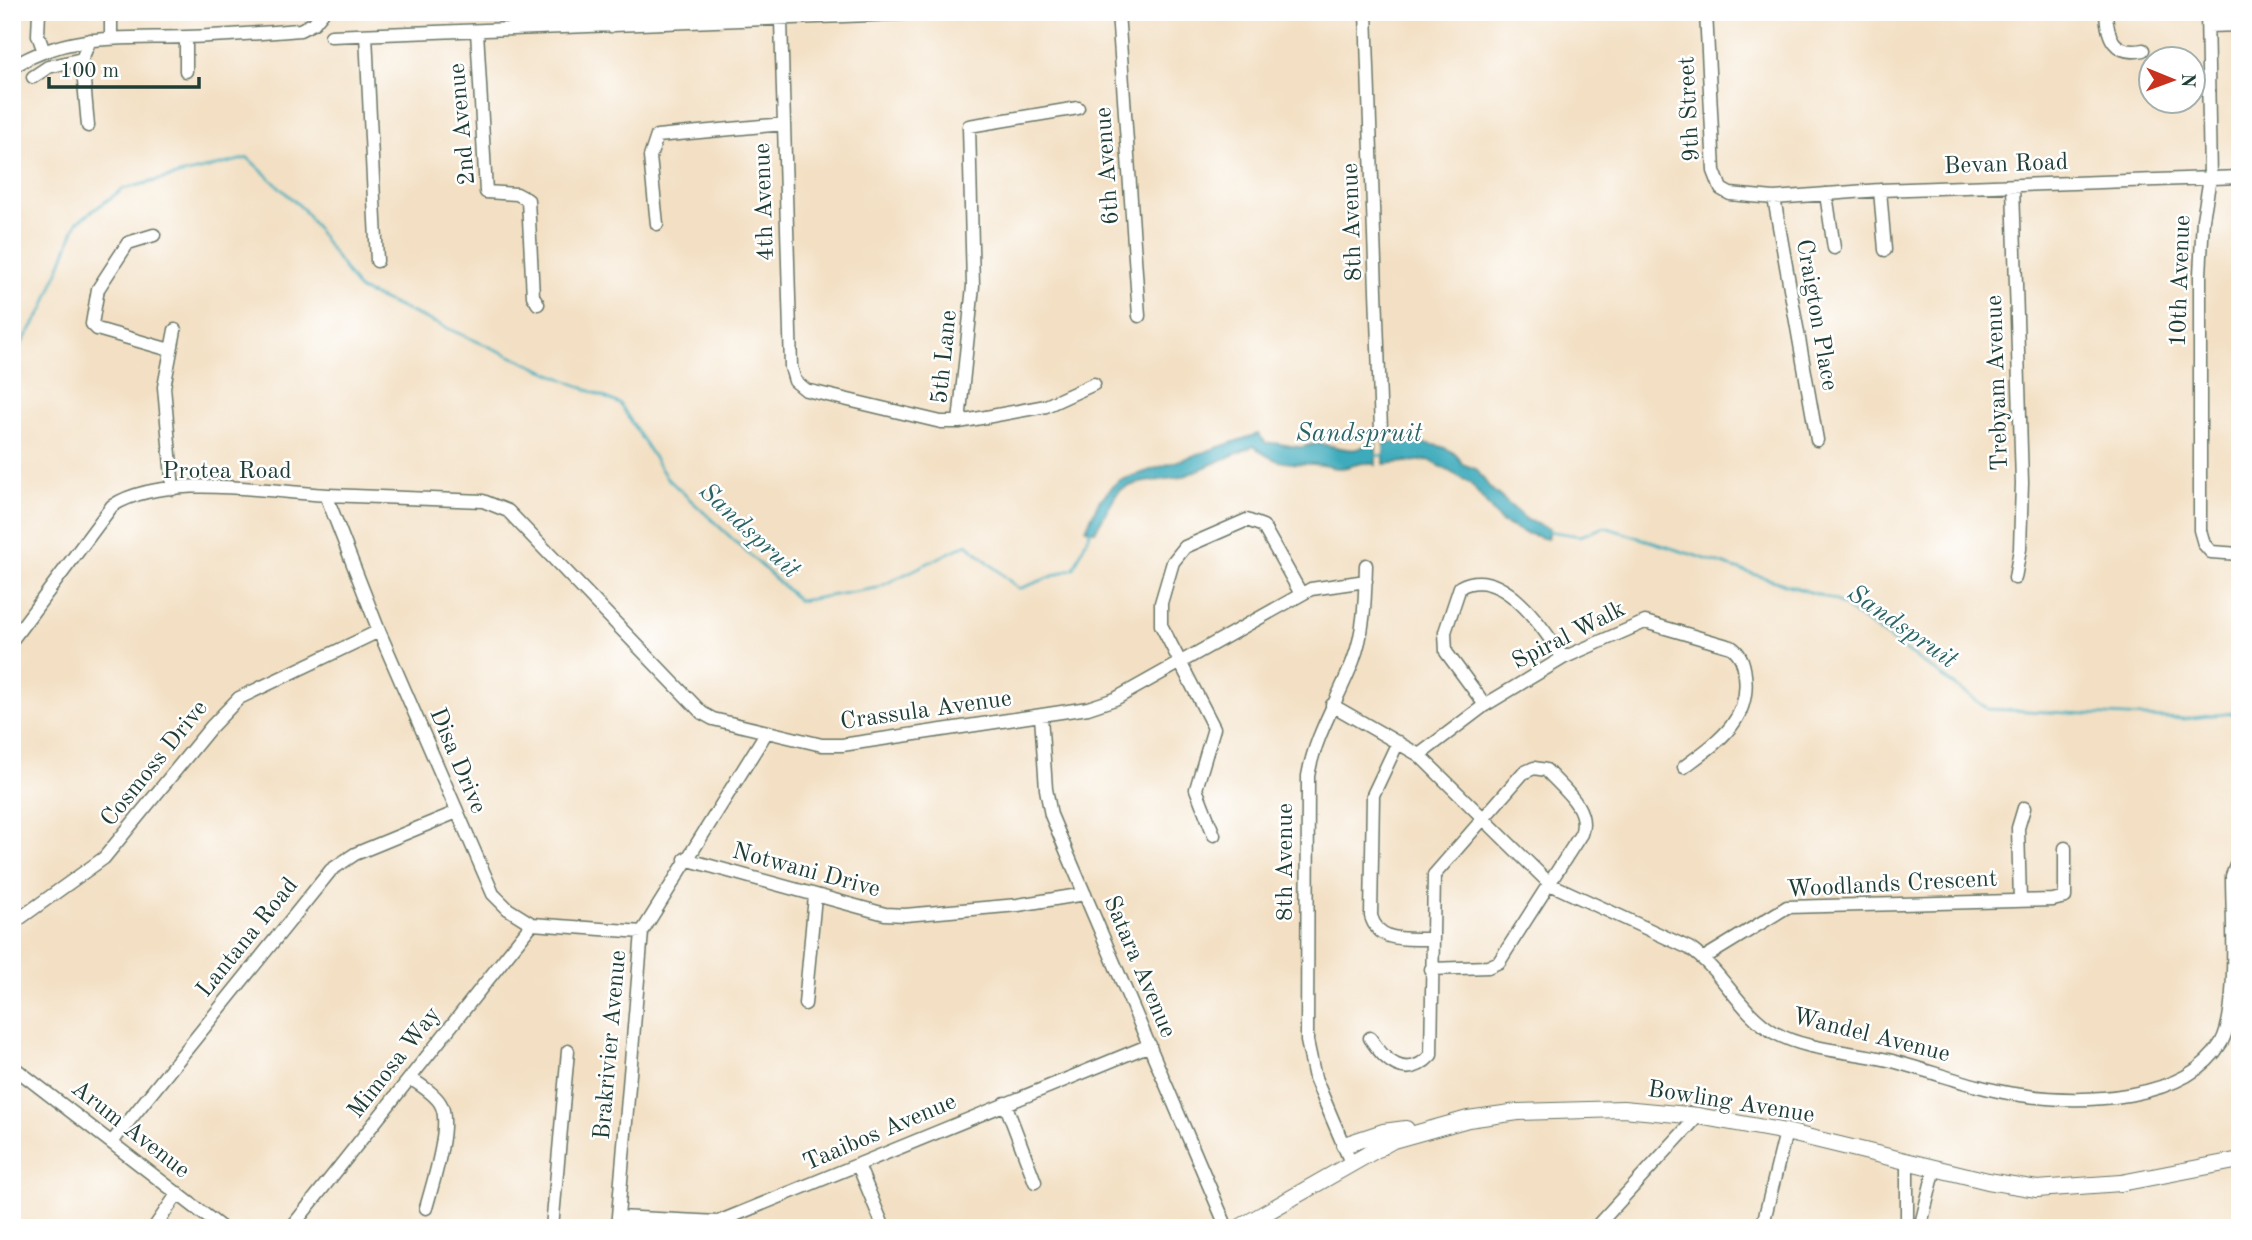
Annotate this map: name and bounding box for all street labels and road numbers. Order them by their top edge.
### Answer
street label: 9th Street [1675,56,1705,162]
street label: 2nd Avenue [446,62,480,186]
street label: 6th Avenue [1092,106,1124,226]
street label: 4th Avenue [751,142,779,262]
street label: Bevan Road [1943,151,2069,179]
street label: 8th Avenue [1339,162,1367,282]
street label: 10th Avenue [2167,214,2195,348]
street label: Craigton Place [1791,237,1841,393]
street label: Trebyam Avenue [1983,295,2013,471]
street label: 5th Lane [928,309,962,405]
street label: Protea Road [162,460,292,484]
street label: Spiral Walk [1509,597,1629,675]
street label: Crassula Avenue [839,687,1013,735]
street label: Cosmoss Drive [97,696,213,832]
street label: Disa Drive [424,705,490,817]
street label: 8th Avenue [1274,803,1298,921]
street label: Notwani Drive [729,840,883,902]
street label: Woodlands Crescent [1786,867,1998,903]
street label: Lantana Road [193,874,303,1002]
street label: Satara Avenue [1098,893,1180,1041]
street label: Brakrivier Avenue [591,949,631,1141]
street label: Mimosa Way [344,1002,446,1123]
street label: Wandel Avenue [1790,1005,1952,1067]
street label: Arum Avenue [66,1077,194,1183]
street label: Bowling Avenue [1646,1078,1816,1128]
street label: Taaibos Avenue [800,1090,960,1176]

